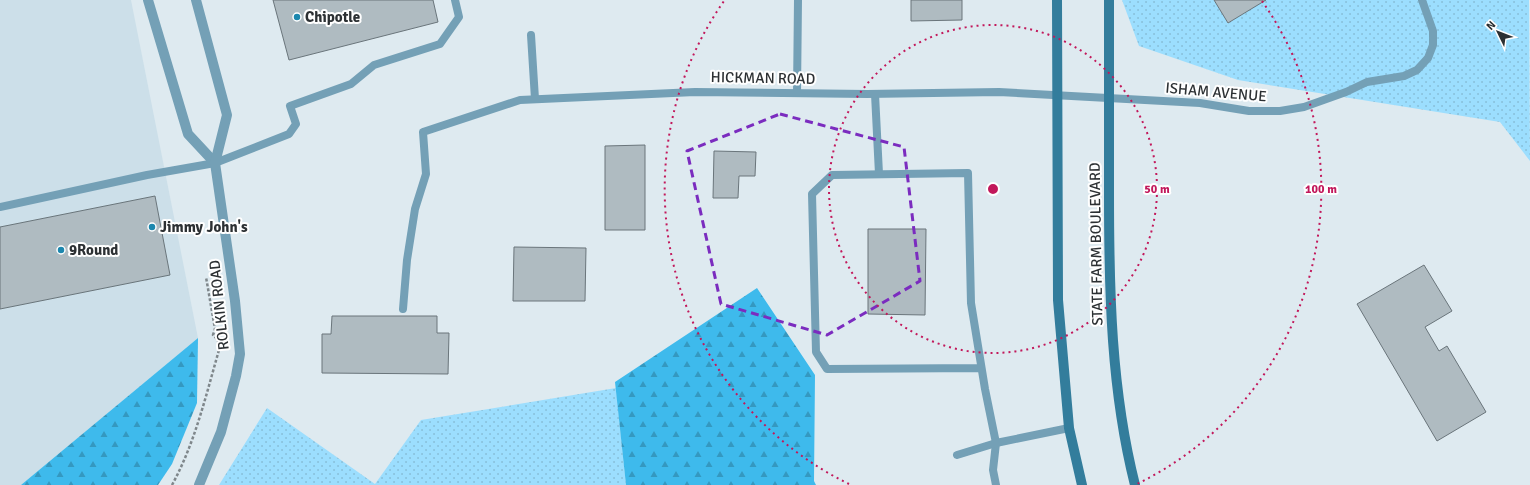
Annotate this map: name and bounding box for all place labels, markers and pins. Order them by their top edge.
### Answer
place label: Chipotle [305,8,360,26]
marker: Chipotle [292,12,302,22]
centre of rings [986,182,1000,196]
place label: Jimmy John's [160,218,248,236]
marker: Jimmy John's [147,222,157,232]
place label: 9Round [69,241,118,259]
marker: 9Round [56,245,66,255]

